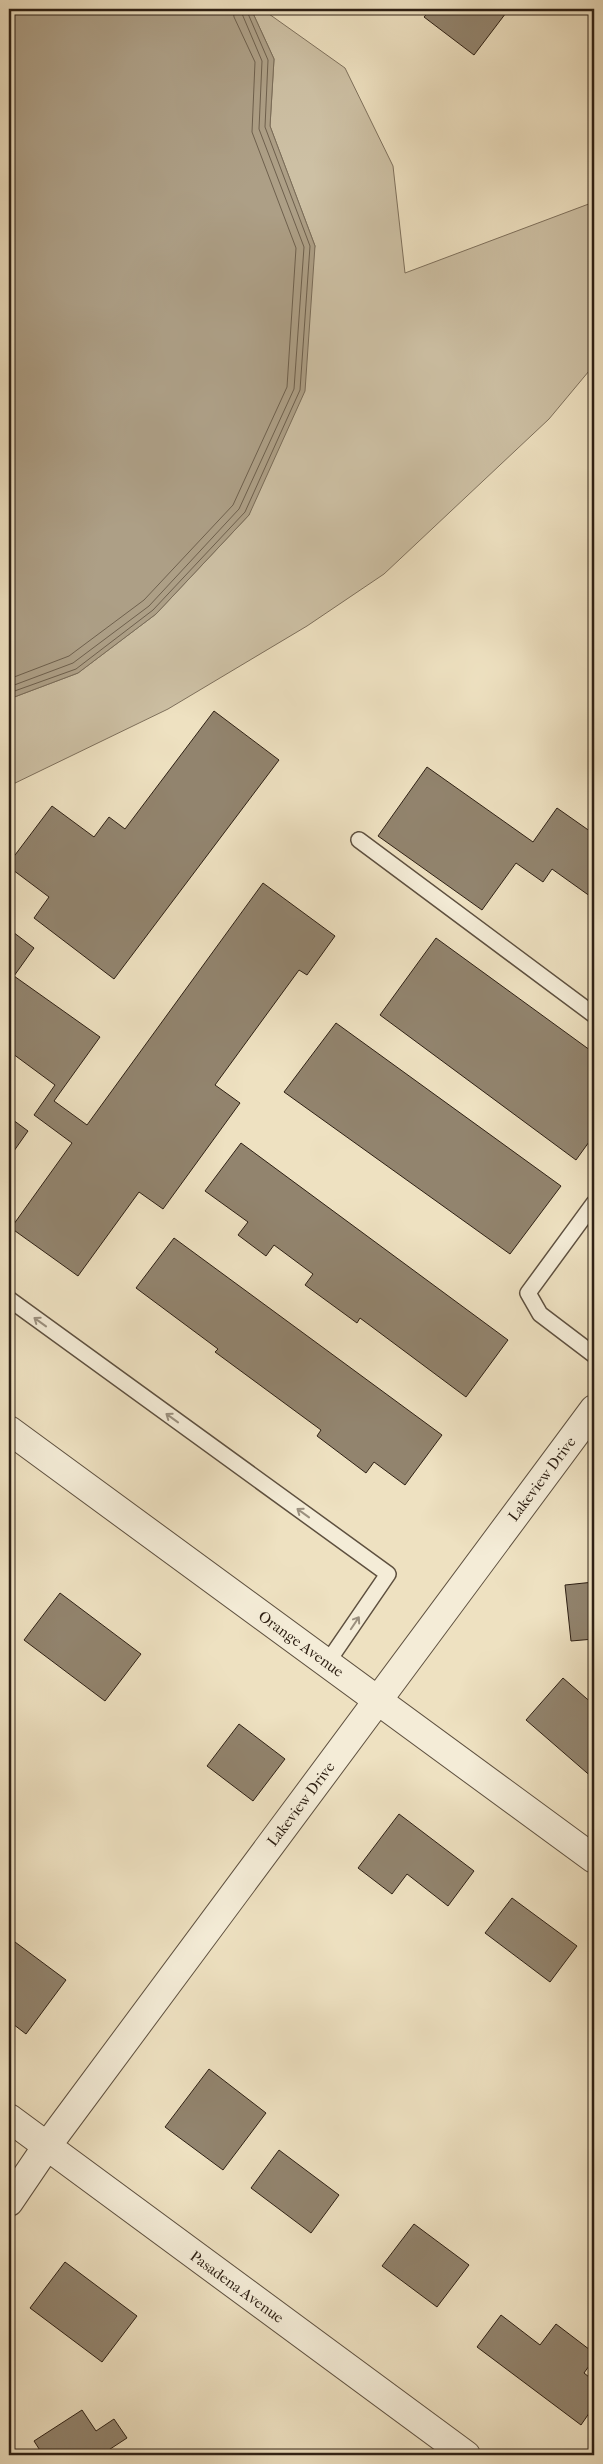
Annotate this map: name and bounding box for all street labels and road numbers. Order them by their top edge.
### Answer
street label: Lakeview Drive [504,1433,580,1525]
street label: Orange Avenue [255,1607,348,1681]
street label: Lakeview Drive [263,1758,339,1850]
street label: Pasadena Avenue [187,2247,288,2327]

